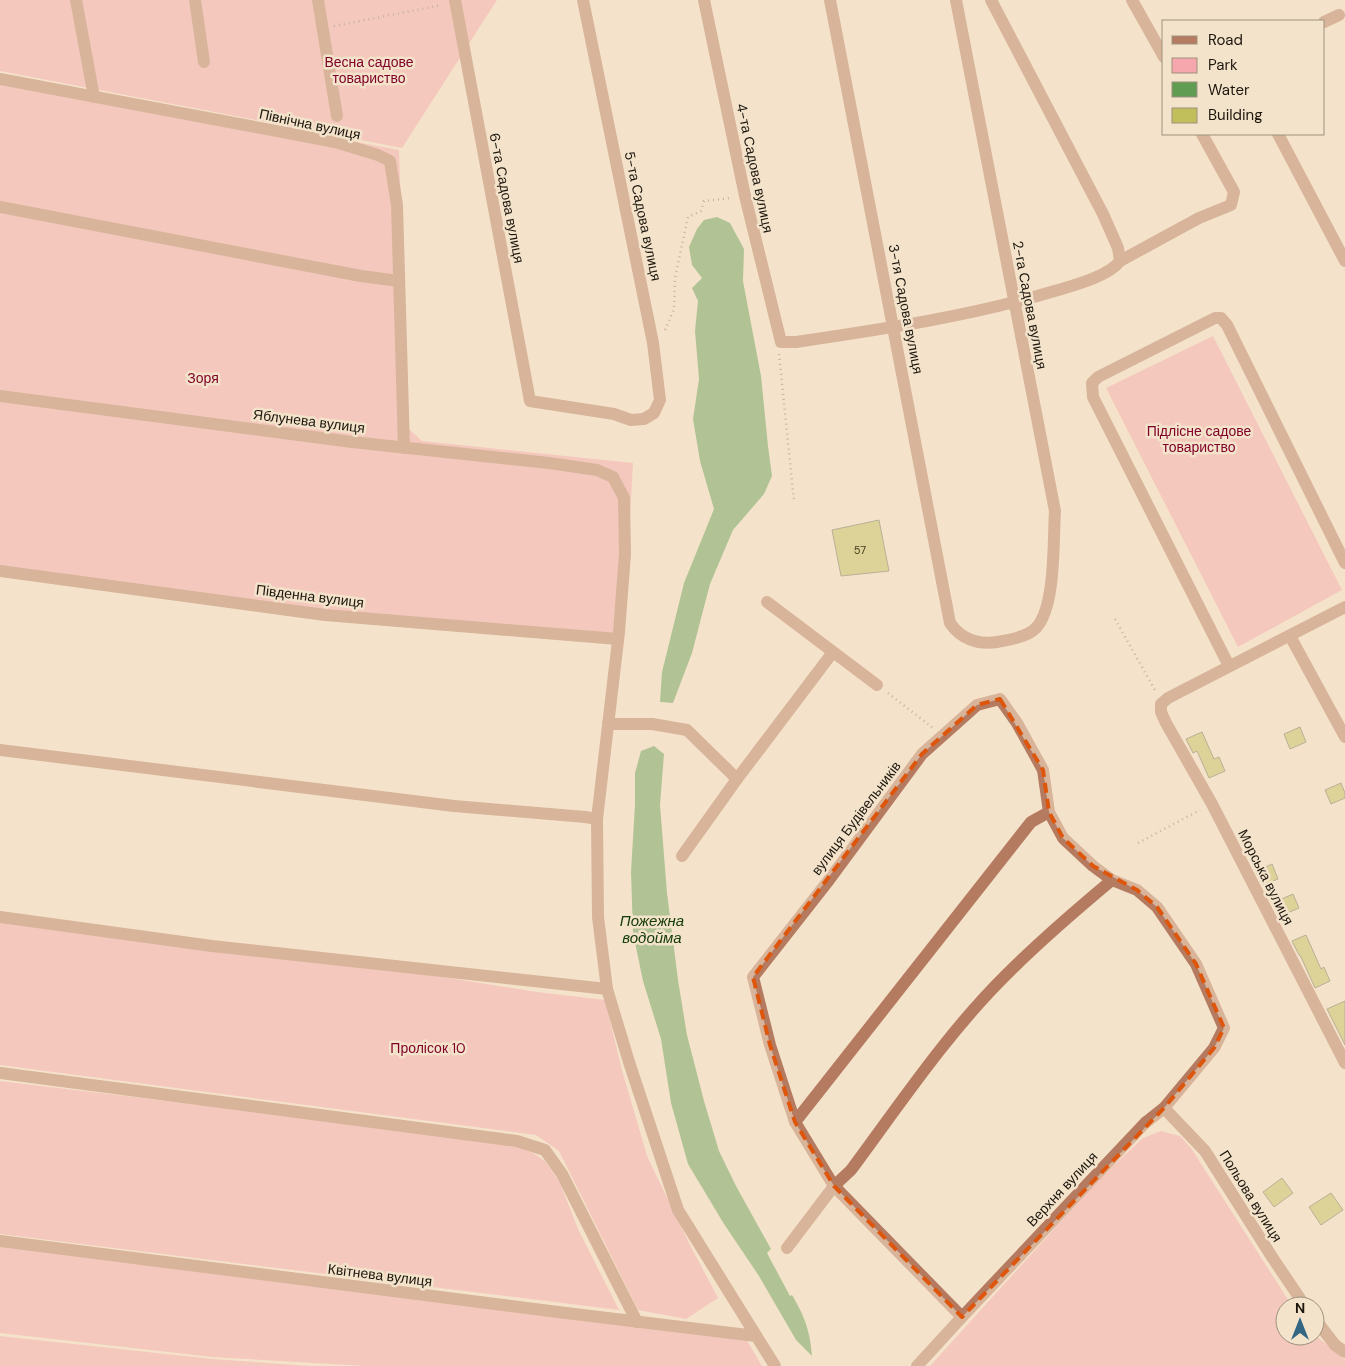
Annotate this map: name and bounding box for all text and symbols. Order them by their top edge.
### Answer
legend [1162,20,1325,135]
text: Road [1208,30,1243,50]
park label: Весна садове товариство [324,53,414,87]
text: Park [1208,55,1238,75]
text: Water [1208,80,1250,100]
street label: 4-та Садова вулиця [732,102,778,234]
street label: Північна вулиця [258,104,362,144]
text: Building [1208,105,1263,125]
street label: 6-та Садова вулиця [486,131,528,265]
street label: 5-та Садова вулиця [620,150,666,282]
street label: 2-га Садова вулиця [1009,239,1051,371]
street label: 3-тя Садова вулиця [885,243,927,375]
park label: Зоря [187,369,219,387]
street label: Яблунева вулиця [252,405,366,437]
park label: Підлісне садове товариство [1147,422,1252,456]
house number: 57 [854,543,866,557]
street label: Південна вулиця [255,580,365,612]
street label: вулиця Будівельників [807,757,905,879]
street label: Морська вулиця [1234,826,1298,928]
water label: Пожежна водойма [620,911,684,948]
park label: Пролісок 10 [390,1039,466,1057]
street label: Польова вулиця [1216,1147,1286,1245]
street label: Верхня вулиця [1023,1148,1101,1230]
street label: Квітнева вулиця [327,1260,433,1290]
north arrow [1275,1296,1325,1346]
text: N [1295,1299,1305,1317]

